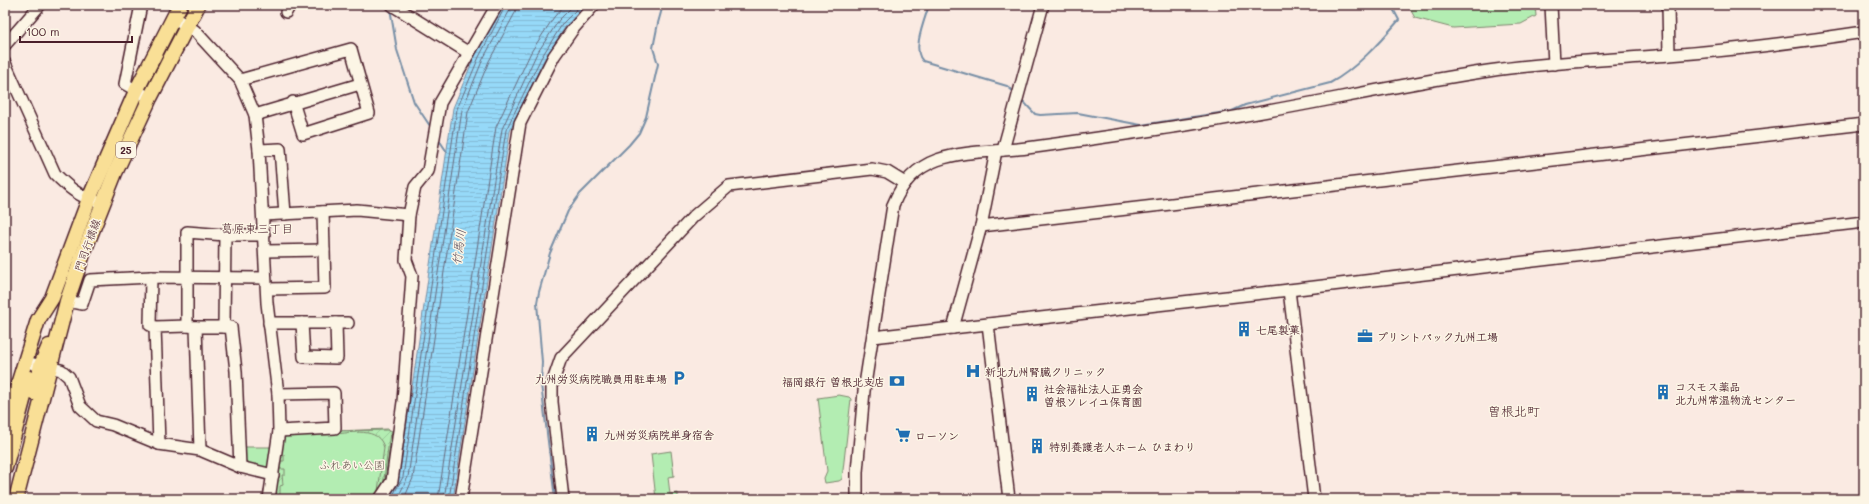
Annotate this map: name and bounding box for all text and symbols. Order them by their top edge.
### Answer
scale bar [20,18,132,44]
text: 100 m [26,23,60,39]
road number: 25 [116,142,136,158]
street label: 門司行橋線 [71,217,103,273]
district label: 葛原東三丁目 [221,220,293,236]
water label: 竹馬川 [448,228,468,266]
building icon: 七尾製菓 [1235,320,1253,338]
place label: 七尾製菓 [1256,322,1300,337]
office icon: プリントパック九州工場 [1356,327,1374,345]
place label: プリントパック九州工場 [1377,329,1498,344]
hospital icon: 新北九州腎臓クリニック [964,362,982,380]
place label: 新北九州腎臓クリニック [985,364,1106,379]
parking icon: 九州労災病院職員用駐車場 [670,369,688,387]
place label: 九州労災病院職員用駐車場 [535,371,667,386]
bank icon: 福岡銀行 曽根北支店 [888,372,906,390]
place label: 福岡銀行 曽根北支店 [782,374,885,389]
place label: コスモス薬品 北九州常温物流センター [1675,379,1796,407]
place label: 社会福祉法人正勇会 曽根ソレイユ保育園 [1044,381,1143,409]
building icon: コスモス薬品 北九州常温物流センター [1654,383,1672,401]
building icon: 社会福祉法人正勇会 曽根ソレイユ保育園 [1023,385,1041,403]
district label: 曽根北町 [1488,402,1540,419]
building icon: 九州労災病院単身宿舎 [583,425,601,443]
supermarket icon: ローソン [894,426,912,444]
place label: 九州労災病院単身宿舎 [604,427,714,442]
place label: ローソン [915,428,959,443]
building icon: 特別養護老人ホーム ひまわり [1028,437,1046,455]
place label: 特別養護老人ホーム ひまわり [1049,439,1196,454]
park label: ふれあい公園 [319,457,385,472]

